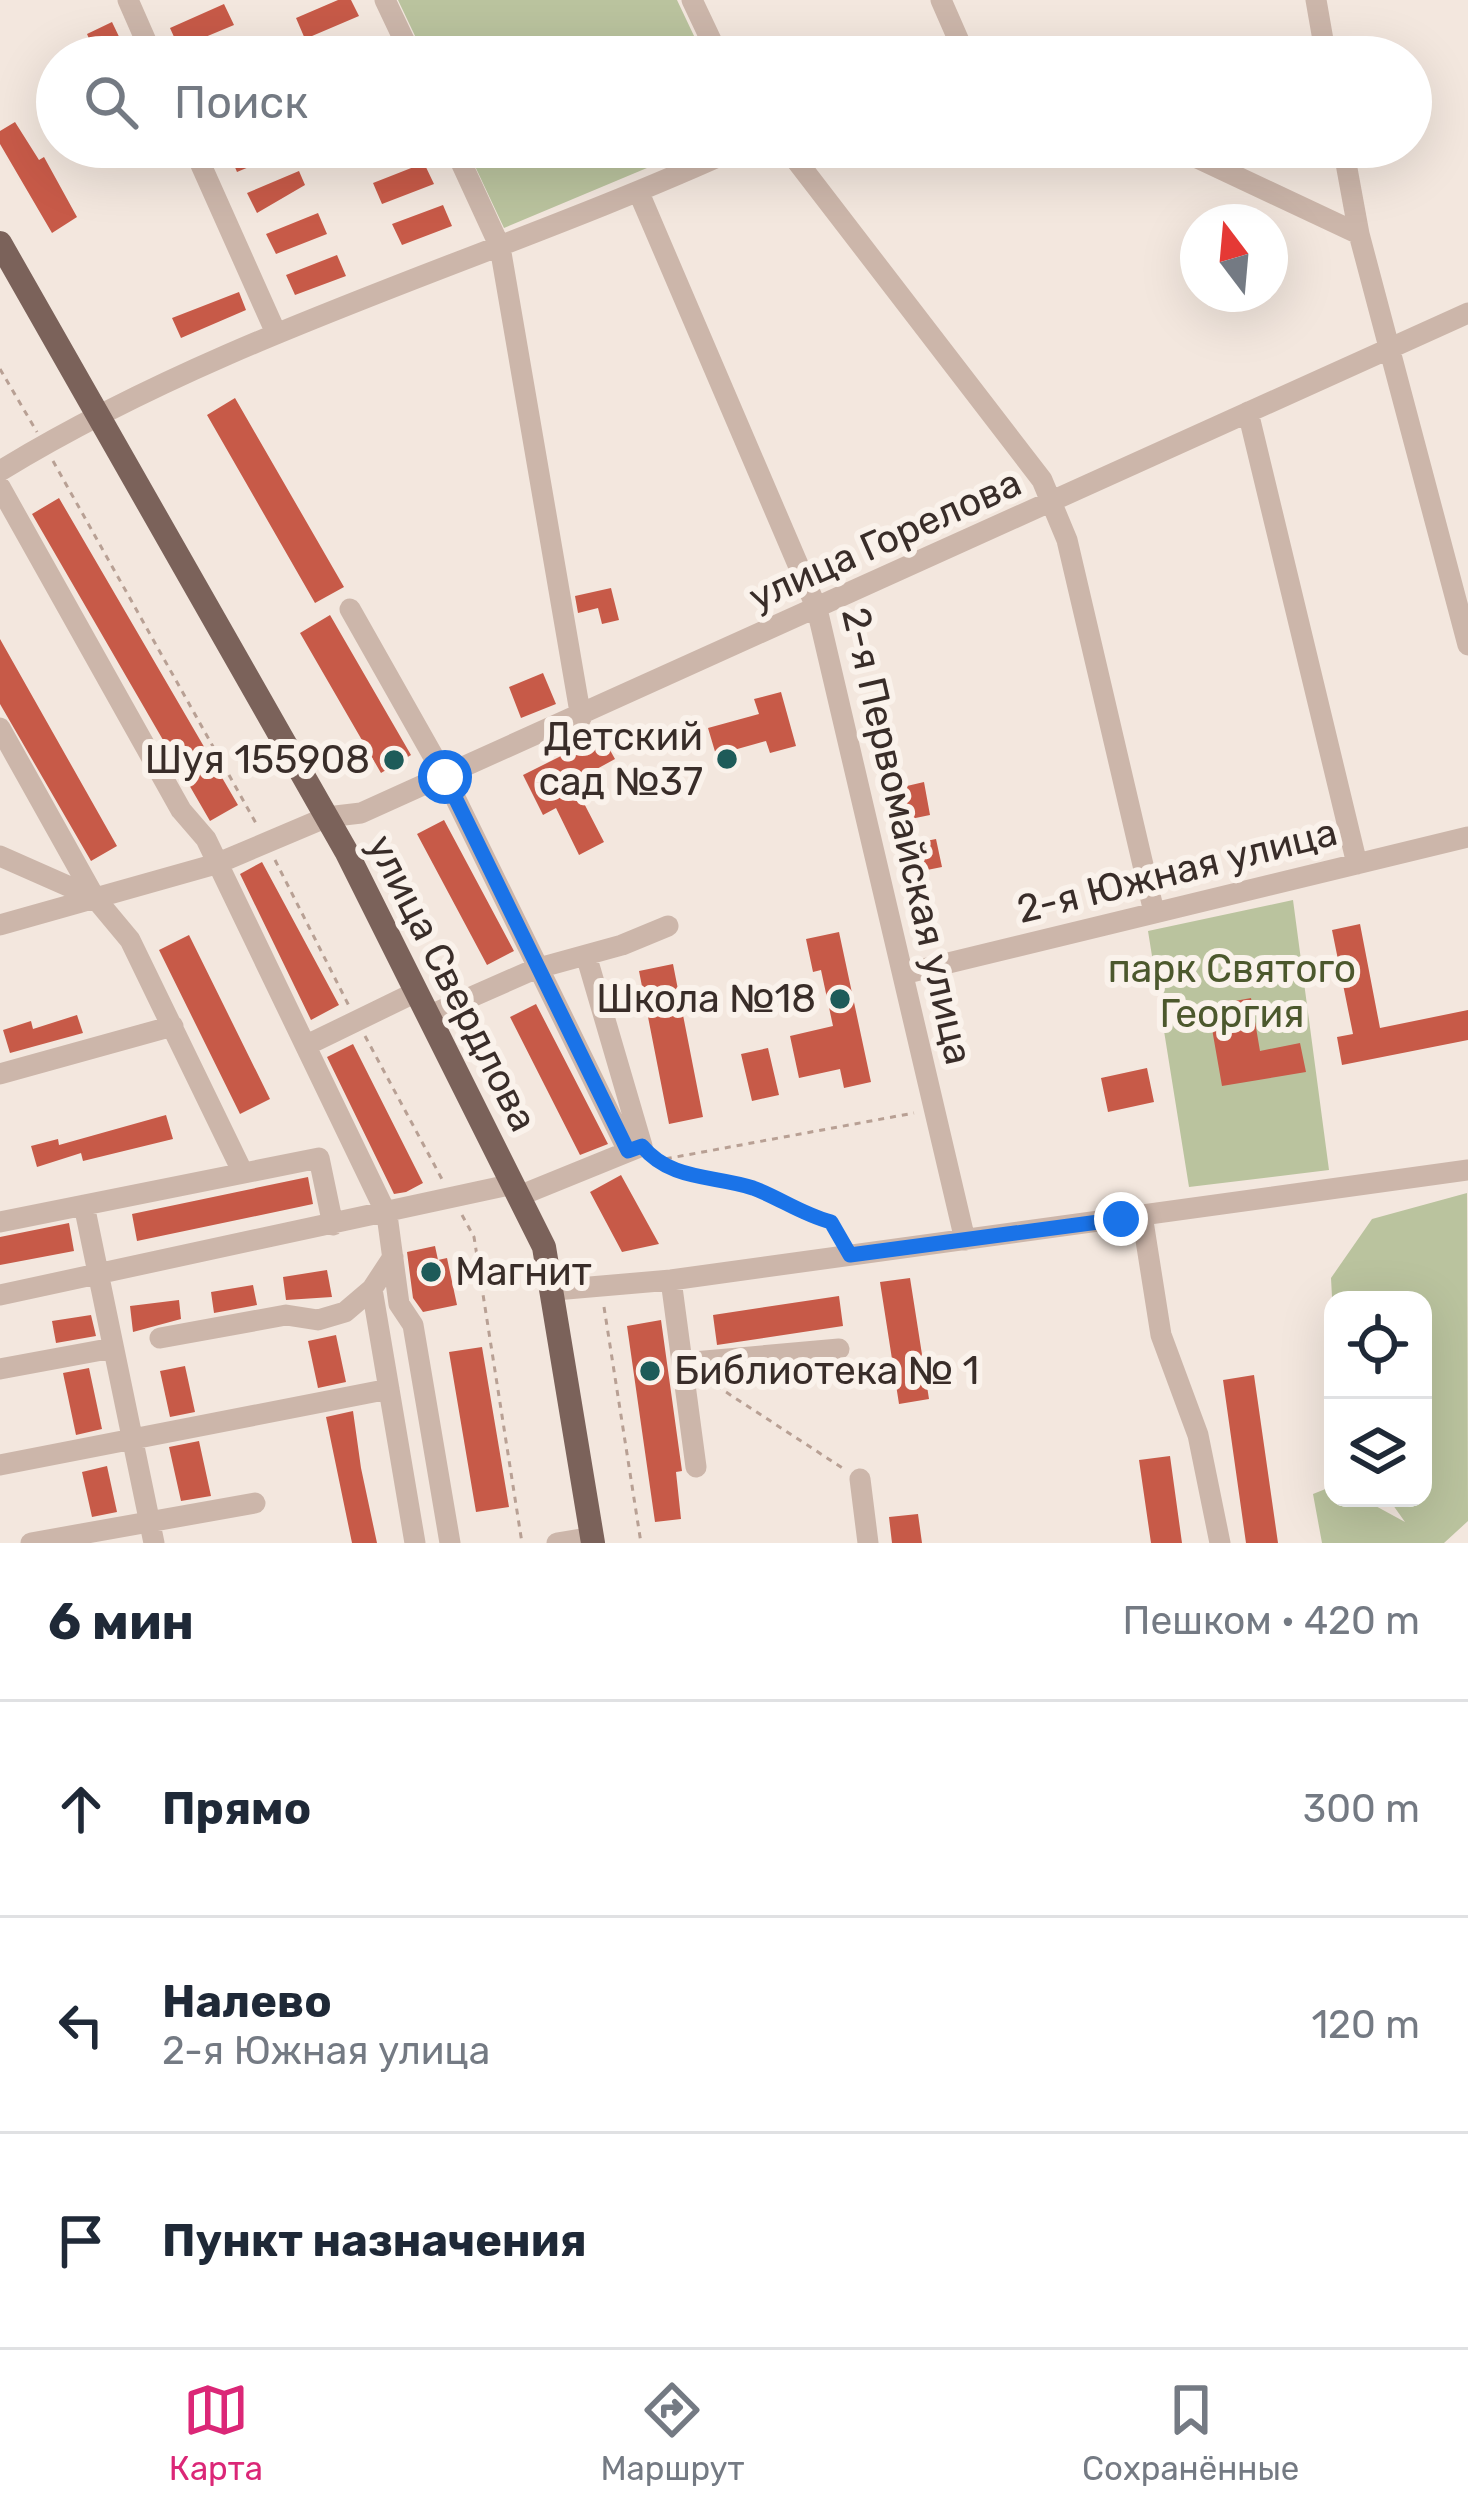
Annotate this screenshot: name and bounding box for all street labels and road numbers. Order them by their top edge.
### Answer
street label: улица Горелова [742,459,1028,621]
street label: 2-я Первомайская улица [832,603,982,1069]
street label: 2-я Южная улица [1012,809,1342,933]
street label: улица Свердлова [357,827,547,1139]

